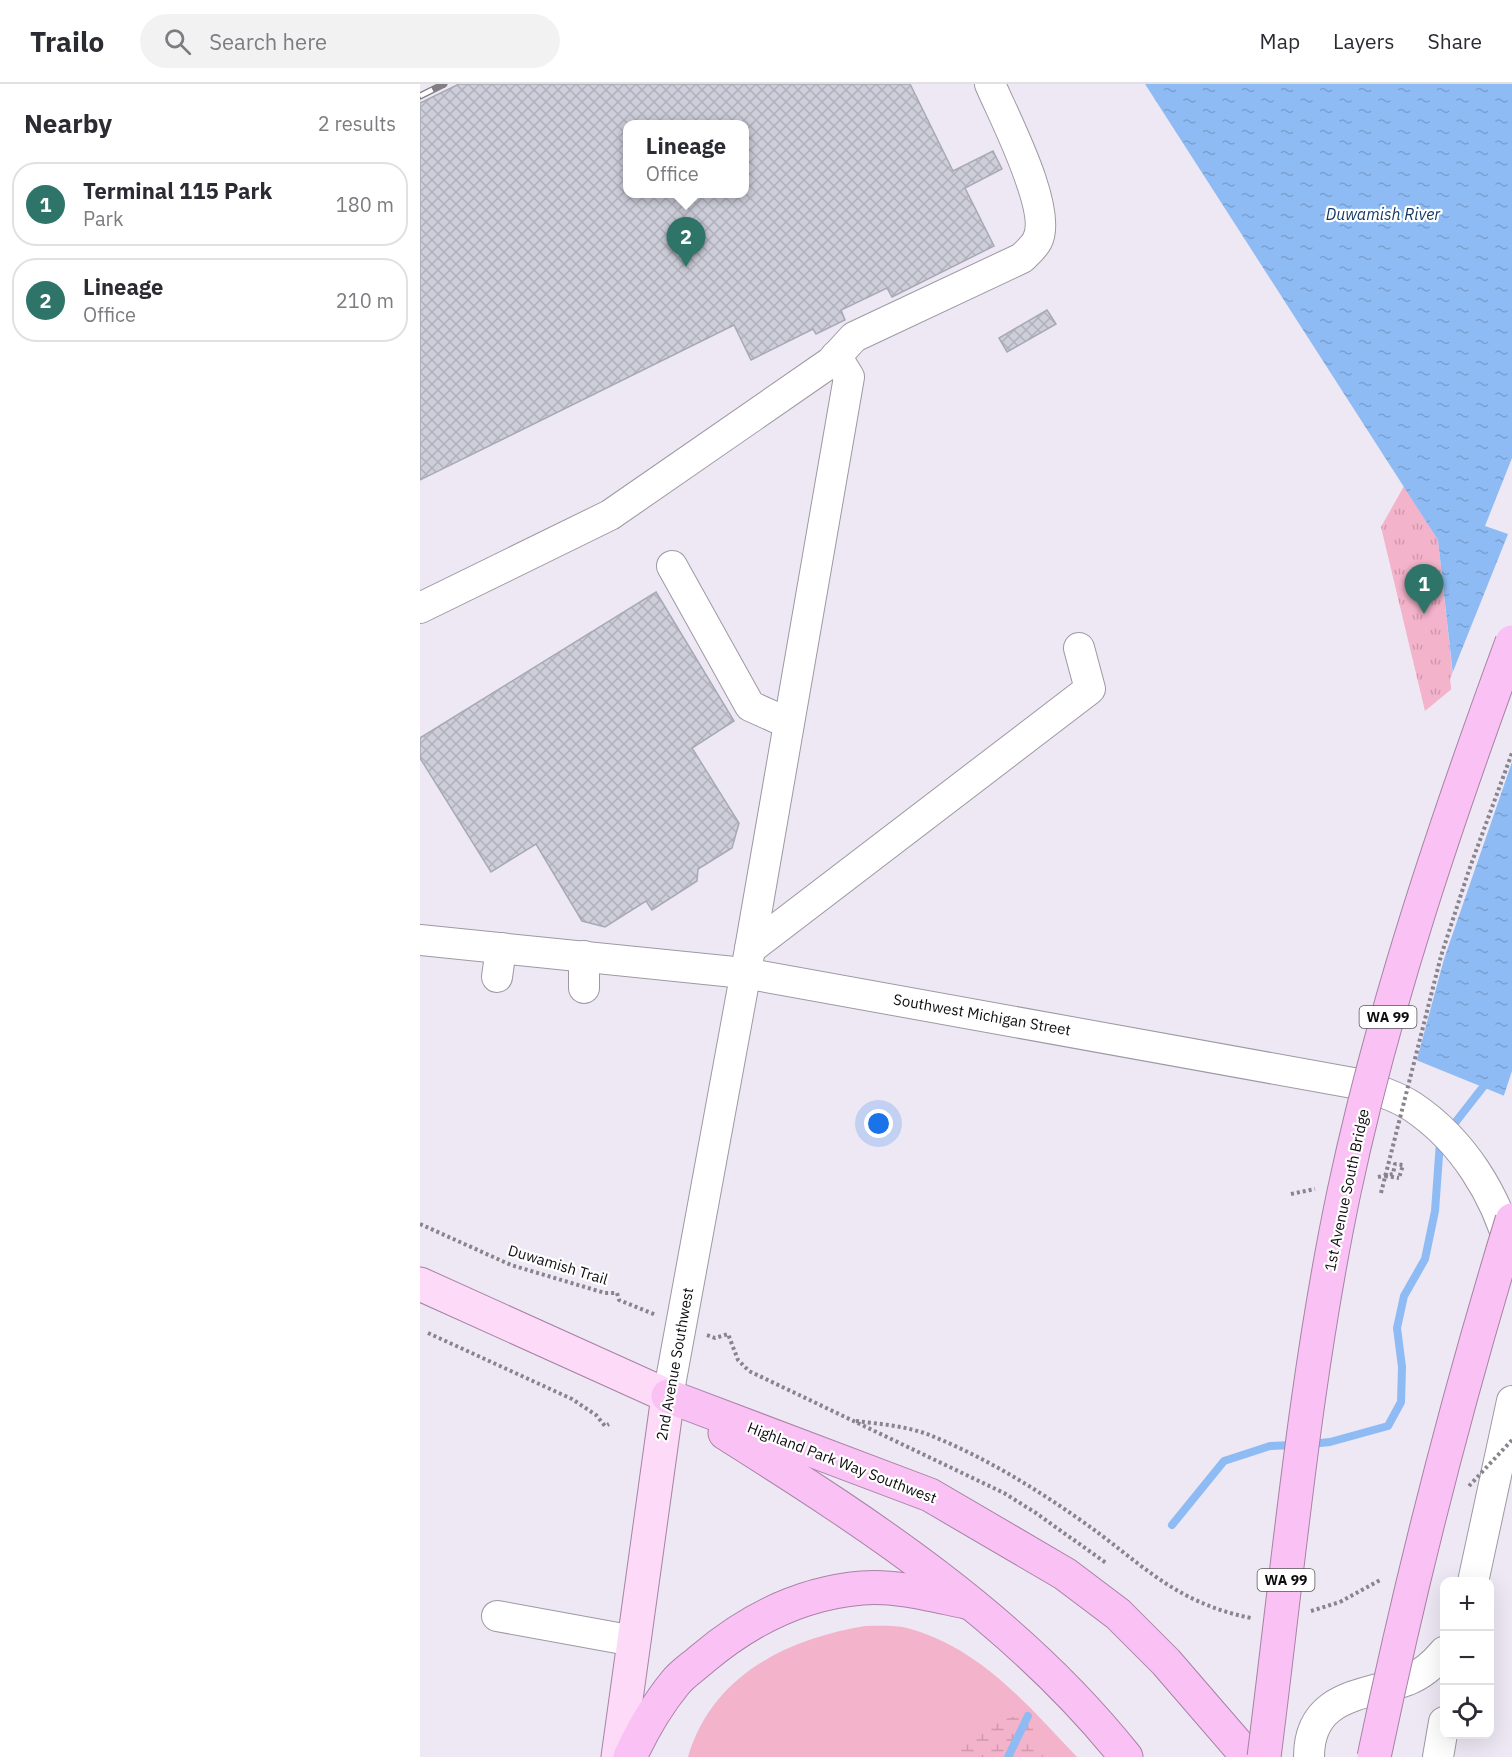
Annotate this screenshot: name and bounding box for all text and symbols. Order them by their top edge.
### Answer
search box [140,14,560,68]
text: Trailo [30,23,104,60]
icon: search [161,25,194,58]
text: Search here [209,27,327,56]
text: Map [1260,27,1300,55]
text: Layers [1333,27,1395,55]
text: Share [1428,27,1482,55]
text: Nearby [24,106,112,140]
text: 2 results [318,110,396,137]
popup [623,120,749,198]
text: Lineage [646,131,726,160]
text: Office [646,160,699,187]
text: Terminal 115 Park [83,176,272,205]
text: 1 [40,191,52,218]
text: 180 m [336,191,394,218]
water label: Duwamish River [1326,204,1441,224]
text: Park [83,205,123,232]
pin: 2 [666,218,706,267]
text: Lineage [83,272,163,301]
text: 2 [40,287,52,314]
text: 210 m [336,287,394,314]
text: Office [83,301,136,328]
pin: 1 [1404,564,1444,614]
street label: Southwest Michigan Street [892,990,1072,1039]
road number: WA 99 [1360,1006,1416,1028]
street label: 1st Avenue South Bridge [1320,1107,1373,1273]
your location [864,1109,893,1138]
street label: Duwamish Trail [506,1240,610,1289]
street label: 2nd Avenue Southwest [652,1286,697,1442]
street label: Highland Park Way Southwest [745,1418,940,1507]
road number: WA 99 [1258,1569,1314,1591]
map controls [1440,1577,1494,1739]
button: + [1440,1577,1494,1631]
button: − [1440,1631,1494,1685]
button: locate [1440,1685,1494,1739]

